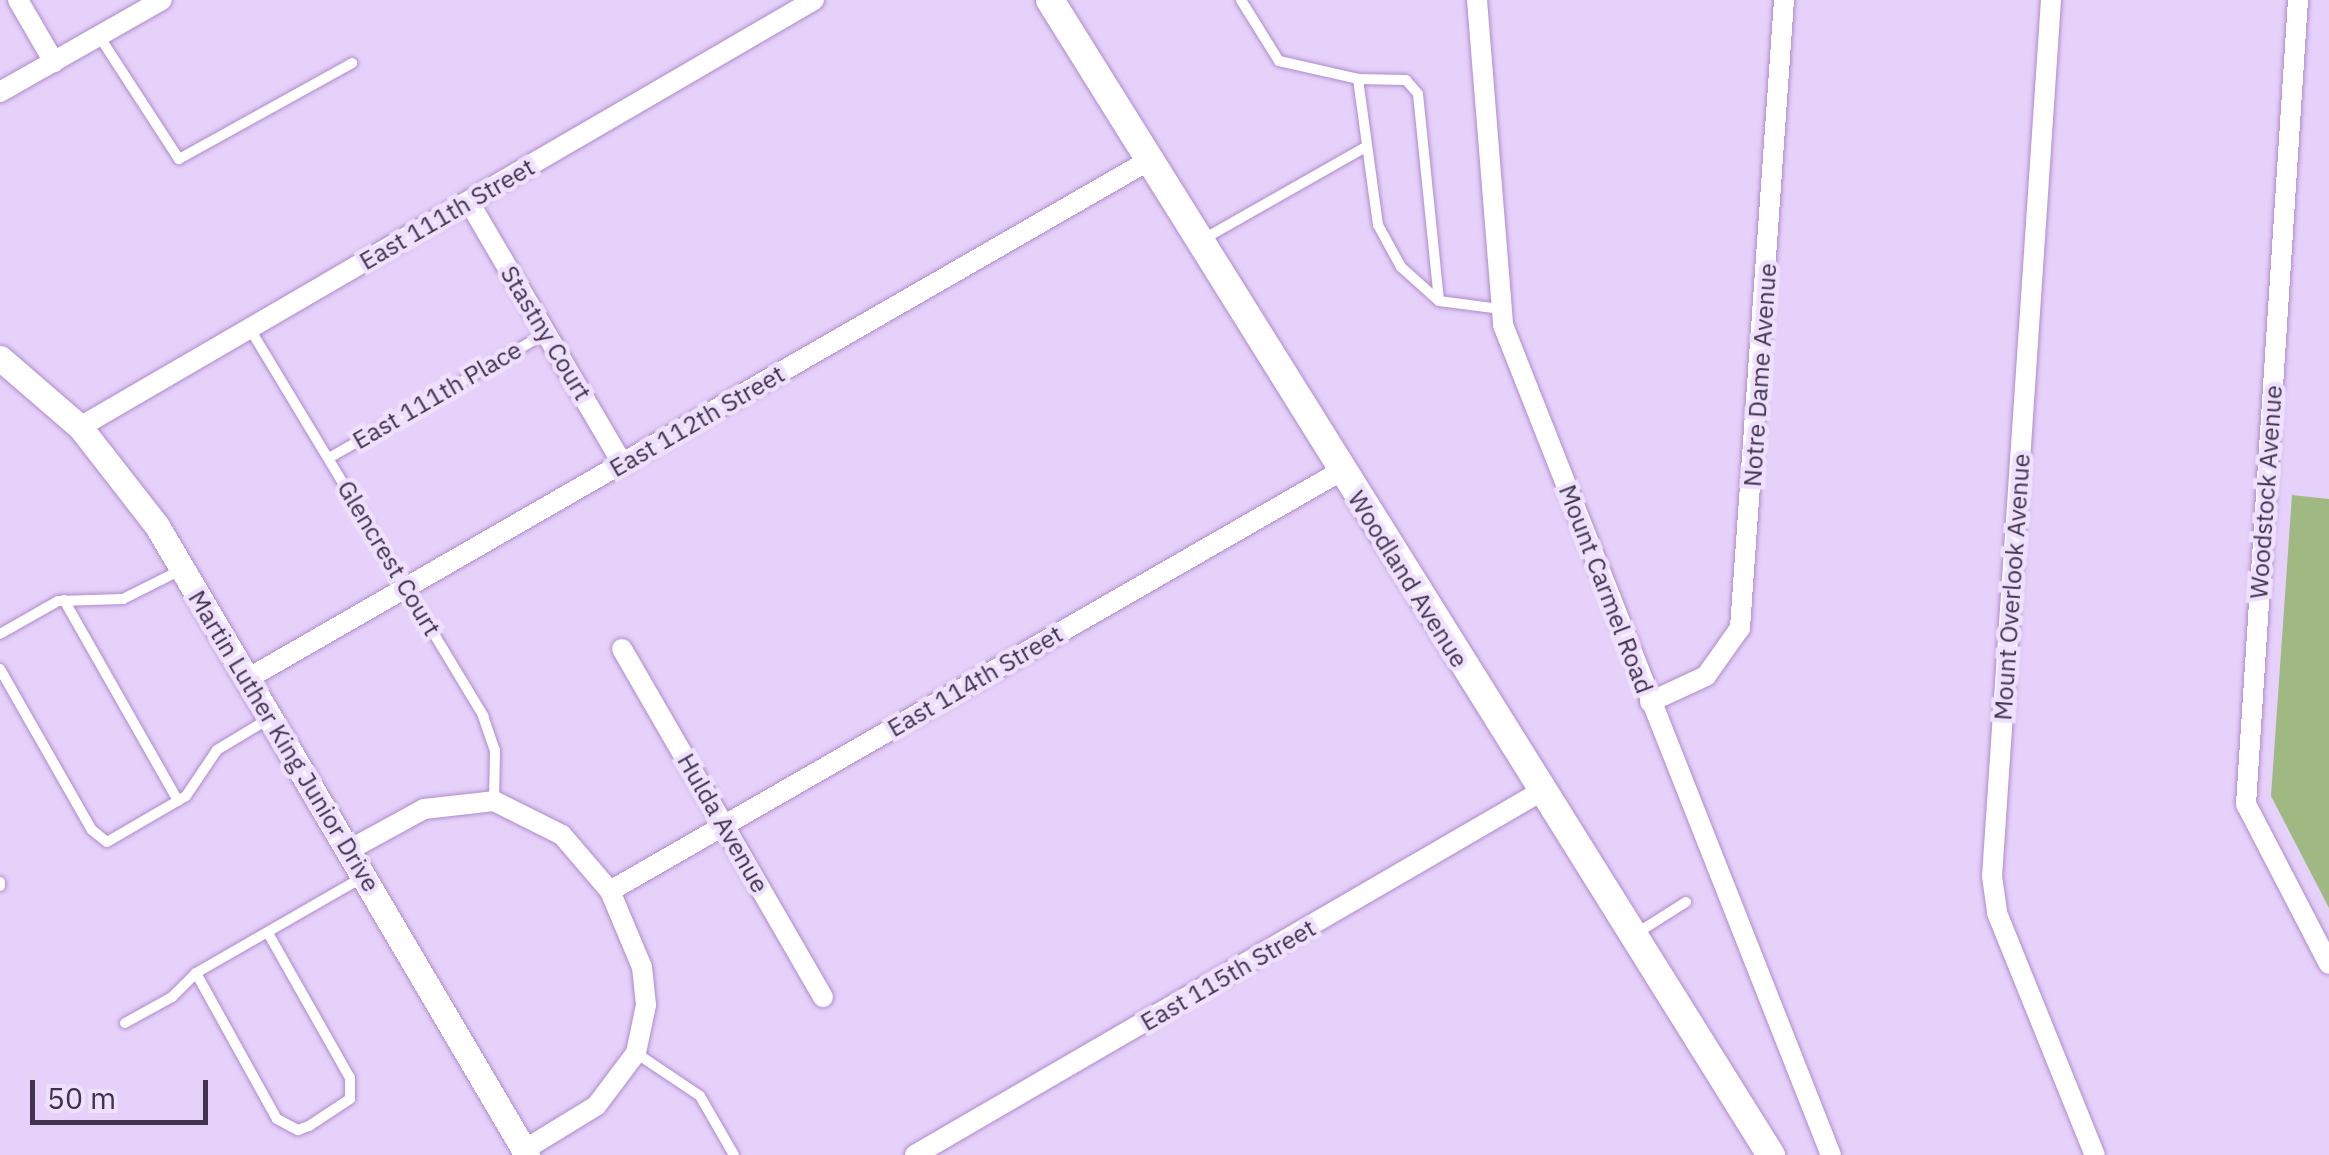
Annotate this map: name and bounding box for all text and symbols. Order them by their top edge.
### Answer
street label: East 111th Street [354,152,540,276]
street label: Stastny Court [494,260,598,406]
street label: Notre Dame Avenue [1737,262,1783,488]
street label: East 111th Place [347,335,527,455]
street label: East 112th Street [604,359,790,483]
street label: Woodstock Avenue [2244,384,2288,600]
street label: Mount Overlook Avenue [1988,453,2036,721]
street label: Glencrest Court [331,475,447,641]
street label: Mount Carmel Road [1552,480,1660,698]
street label: Woodland Avenue [1342,485,1474,673]
street label: Martin Luther King Junior Drive [182,585,386,897]
street label: East 114th Street [882,619,1068,743]
street label: Hulda Avenue [671,748,775,898]
street label: East 115th Street [1135,913,1321,1037]
scale bar [35,1060,212,1122]
text: 50 m [47,1078,116,1117]

